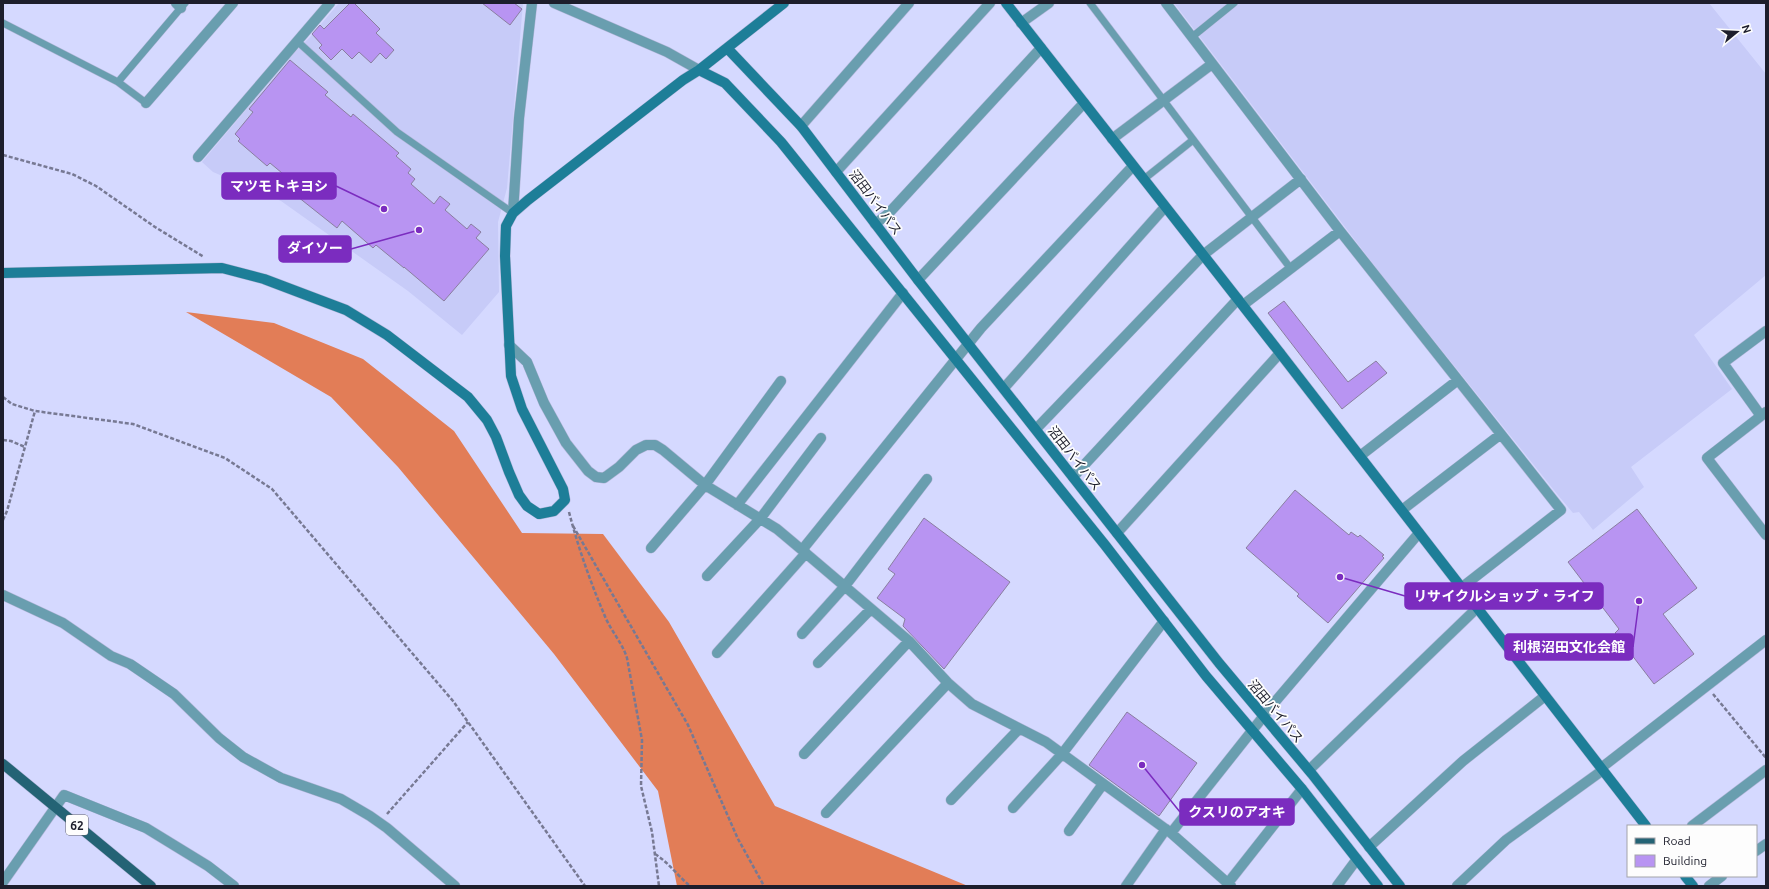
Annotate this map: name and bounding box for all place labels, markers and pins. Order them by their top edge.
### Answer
callout: マツモトキヨシ [222,173,336,199]
callout: ダイソー [279,236,351,262]
callout: リサイクルショップ・ライフ [1405,583,1603,609]
callout: 利根沼田文化会館 [1505,634,1633,660]
callout: クスリのアオキ [1180,799,1294,825]

